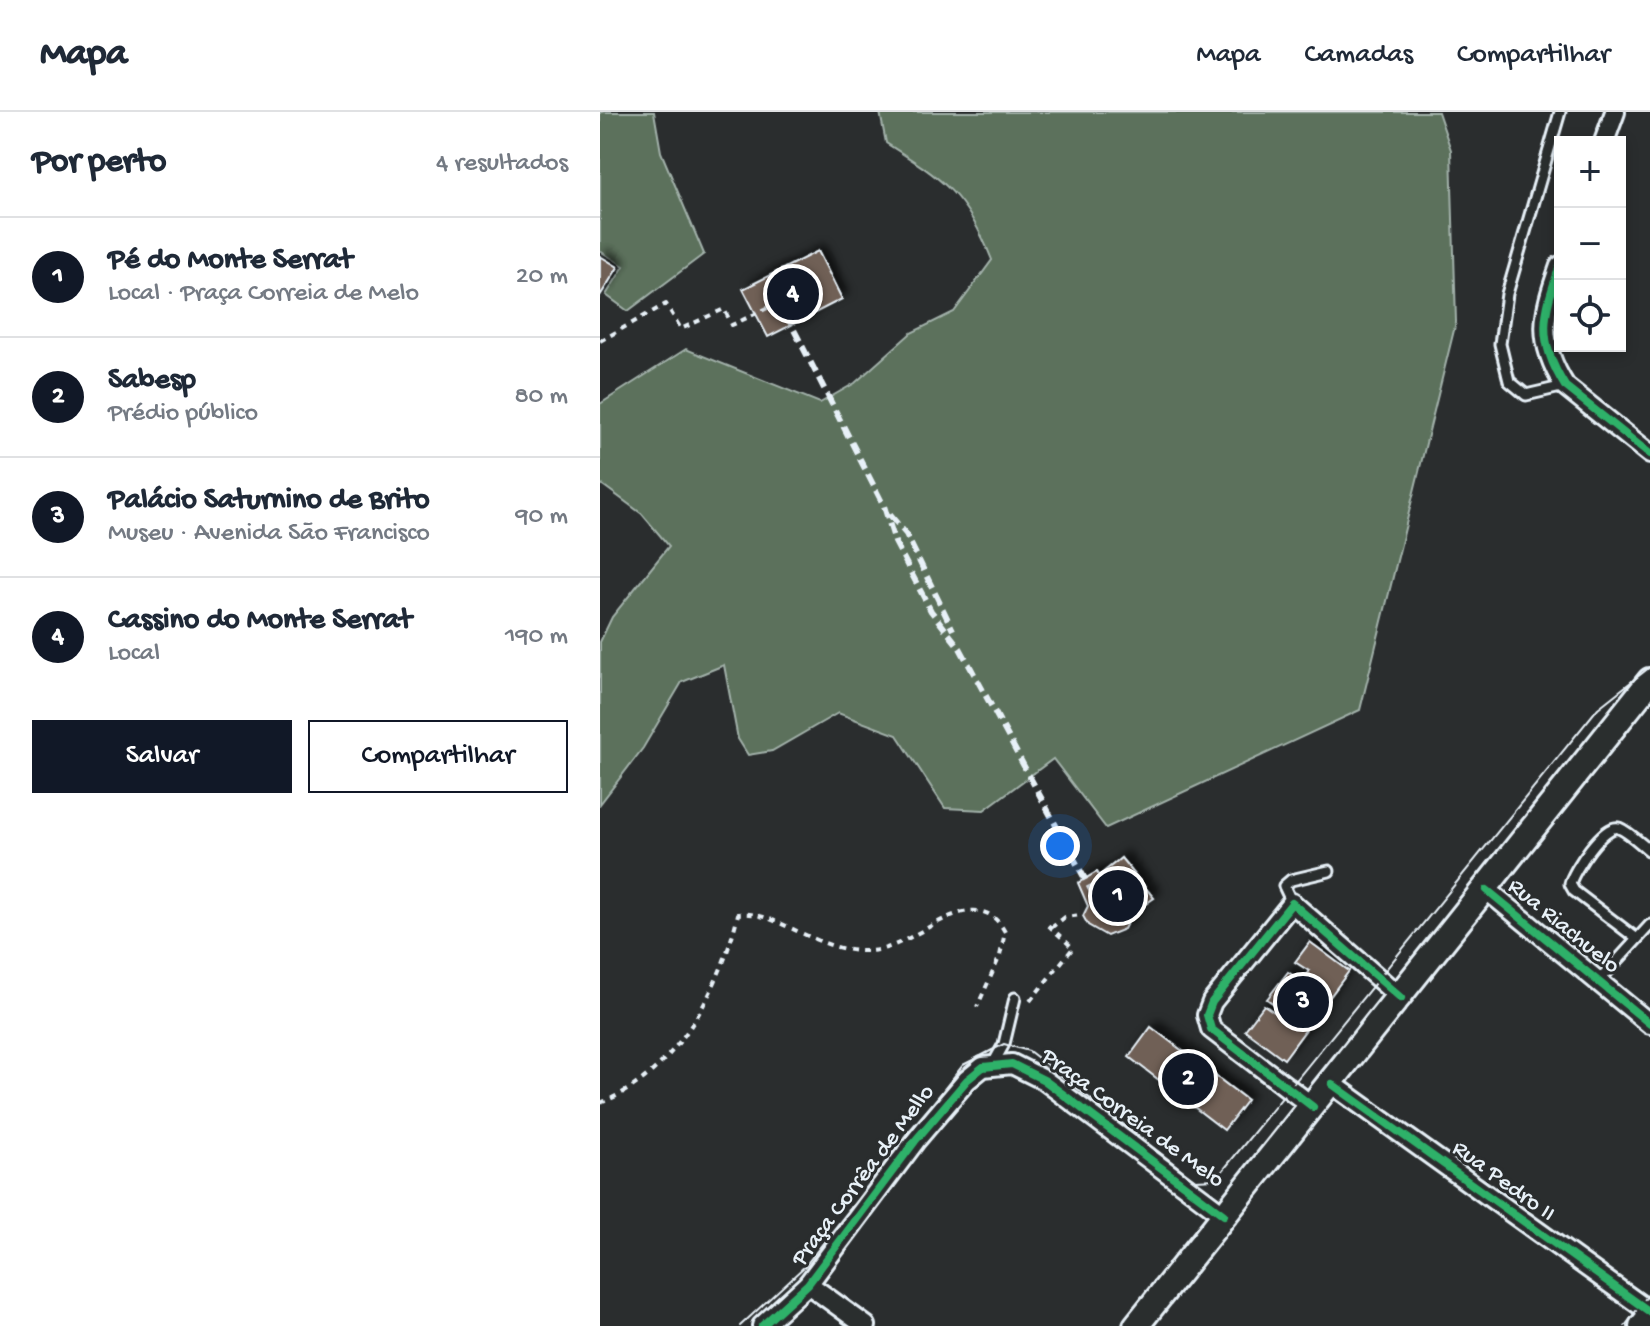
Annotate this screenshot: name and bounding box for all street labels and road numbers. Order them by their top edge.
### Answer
street label: Rua Riachuelo [1501,873,1625,981]
street label: Praça Correia de Melo [1034,1042,1230,1195]
street label: Praça Corrêa de Mello [786,1079,942,1273]
street label: Rua Pedro II [1446,1135,1560,1229]

